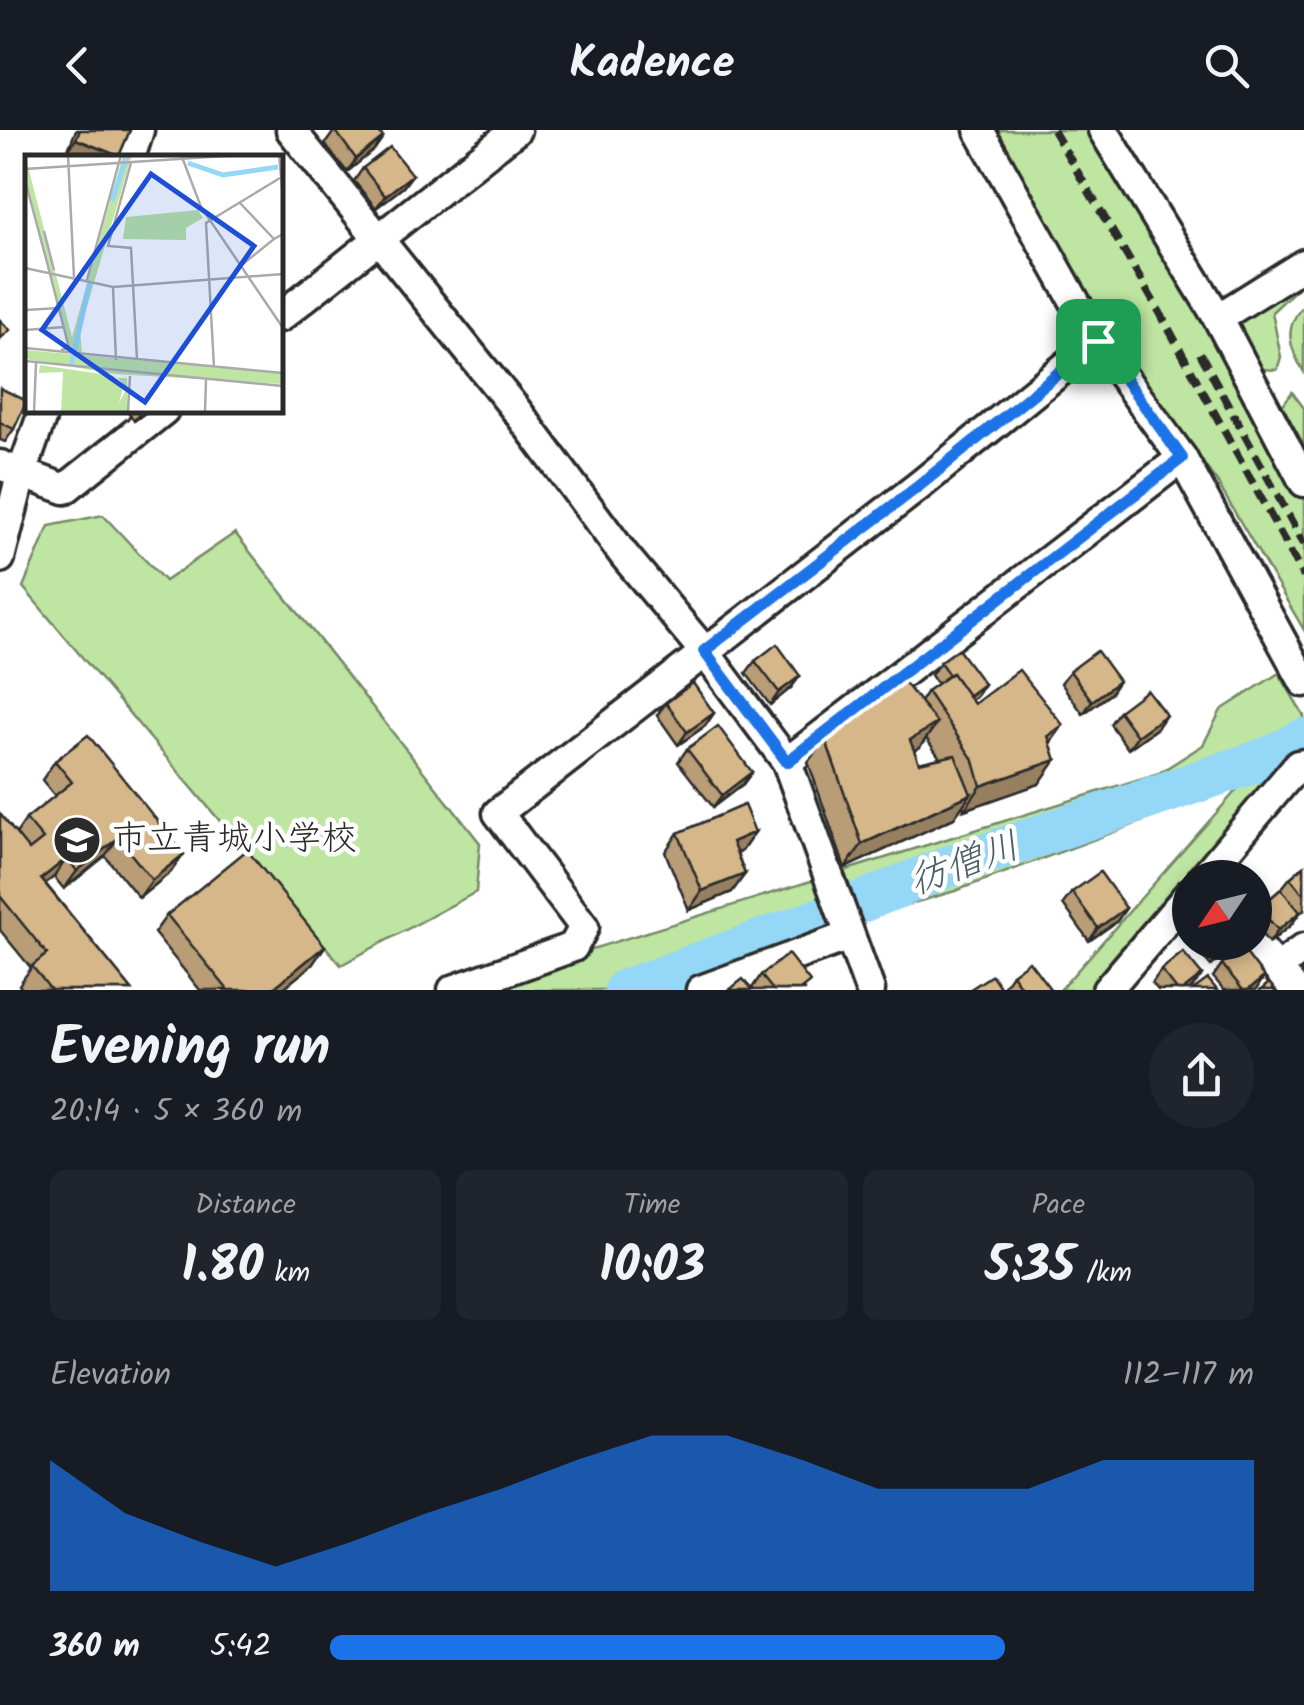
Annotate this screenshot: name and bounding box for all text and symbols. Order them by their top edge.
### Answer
text: Kadence [569,29,735,101]
icon: back [50,38,105,93]
icon: search [1199,38,1254,93]
inset map [25,155,282,412]
pin [1056,299,1141,384]
icon: arrive [1071,314,1126,369]
place label: 市立青城小学校 [112,812,357,868]
school or university icon: 市立青城小学校 [51,814,103,866]
water label: 彷僧川 [901,817,1029,913]
north arrow [1172,860,1272,960]
map controls [1172,860,1272,960]
text: Evening run [50,1006,330,1093]
button: share [1149,1023,1254,1128]
text: 20:14 · 5 × 360 m [50,1087,302,1138]
text: Distance [195,1183,296,1228]
text: Time [624,1183,680,1228]
text: Pace [1032,1183,1085,1228]
text: 1.80 [181,1228,263,1308]
text: 10:03 [599,1228,705,1308]
text: 5:35 [985,1228,1075,1308]
text: km [263,1251,310,1296]
text: /km [1075,1251,1132,1296]
text: Elevation [50,1350,171,1401]
text: 112–117 m [1123,1350,1254,1401]
text: 360 m [50,1622,140,1673]
text: 5:42 [210,1622,271,1673]

